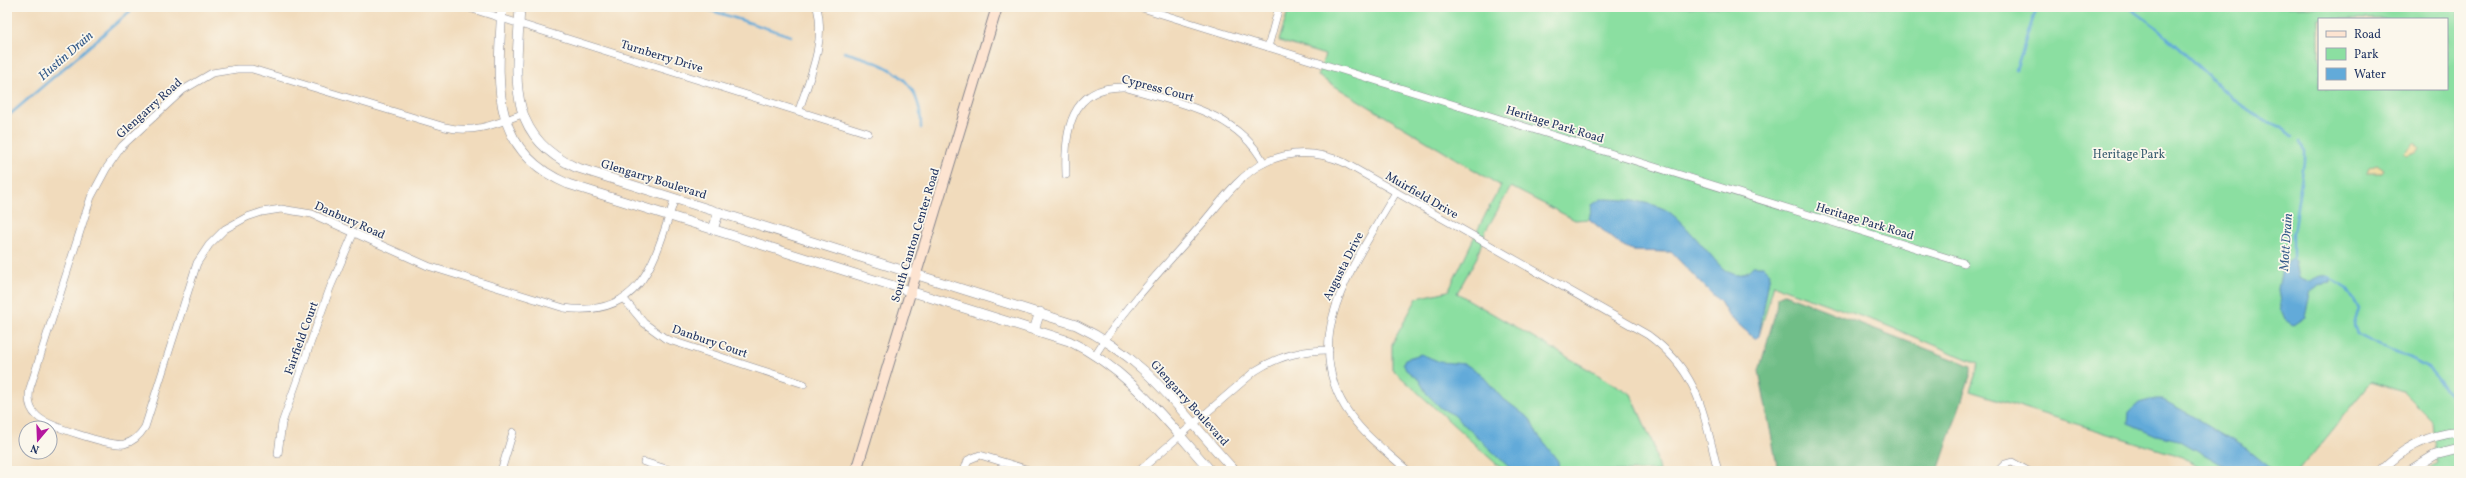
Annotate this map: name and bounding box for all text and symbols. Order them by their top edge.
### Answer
legend [2318,18,2448,90]
water label: Hustin Drain [35,27,98,86]
text: Road [2354,27,2381,43]
street label: Turnberry Drive [618,37,705,77]
text: Park [2354,47,2379,63]
text: Water [2354,67,2386,83]
street label: Cypress Court [1120,72,1196,106]
street label: Glengarry Road [113,75,186,142]
street label: Heritage Park Road [1504,102,1606,148]
park label: Heritage Park [2093,147,2166,163]
street label: Glengarry Boulevard [599,156,709,204]
street label: South Canton Center Road [888,166,944,304]
street label: Muirfield Drive [1382,169,1461,223]
street label: Danbury Road [312,198,388,244]
street label: Heritage Park Road [1814,199,1916,245]
water label: Mott Drain [2276,212,2298,273]
street label: Augusta Drive [1320,229,1368,303]
street label: Fairfield Court [281,299,323,377]
street label: Danbury Court [670,322,750,362]
street label: Glengarry Boulevard [1147,358,1232,450]
north arrow [18,420,58,460]
text: N [29,440,41,456]

